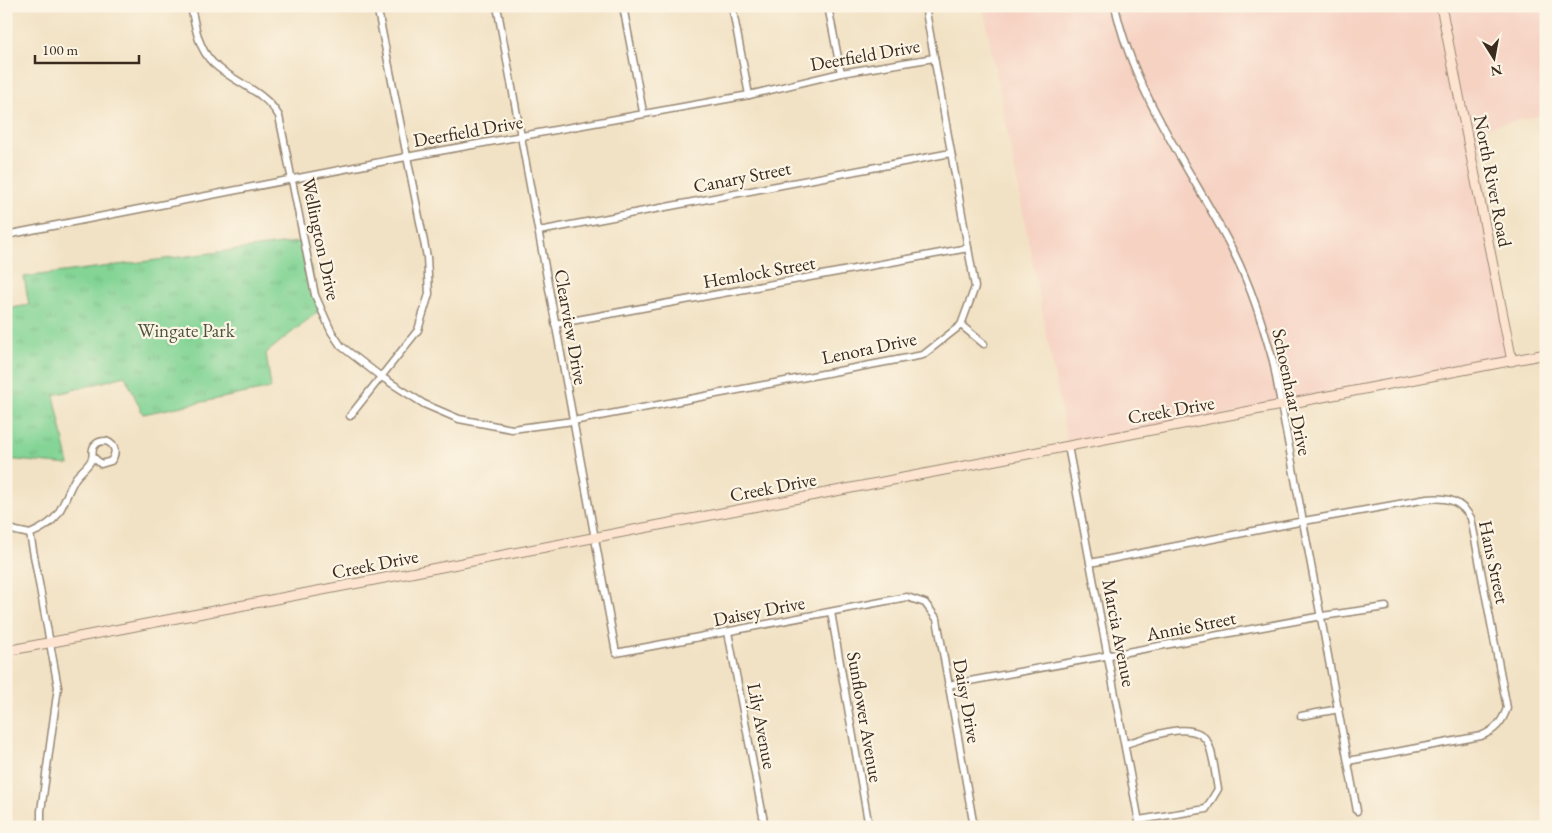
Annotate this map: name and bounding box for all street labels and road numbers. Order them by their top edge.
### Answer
street label: Deerfield Drive [808,33,922,77]
street label: Deerfield Drive [411,109,525,153]
street label: North River Road [1468,113,1518,249]
street label: Canary Street [691,155,793,199]
street label: Wellington Drive [296,175,346,303]
street label: Hemlock Street [701,250,817,294]
street label: Clearview Drive [549,267,593,387]
street label: Lenora Drive [819,326,919,370]
street label: Schoenhaar Drive [1266,326,1318,458]
street label: Creek Drive [1126,390,1216,430]
street label: Creek Drive [728,466,818,508]
street label: Hans Street [1473,518,1515,606]
street label: Creek Drive [330,543,420,585]
street label: Marcia Avenue [1096,577,1142,689]
street label: Daisey Drive [711,590,807,632]
street label: Annie Street [1143,605,1238,647]
street label: Sunflower Avenue [841,650,889,784]
street label: Daisy Drive [947,657,987,745]
street label: Lily Avenue [741,681,783,771]

